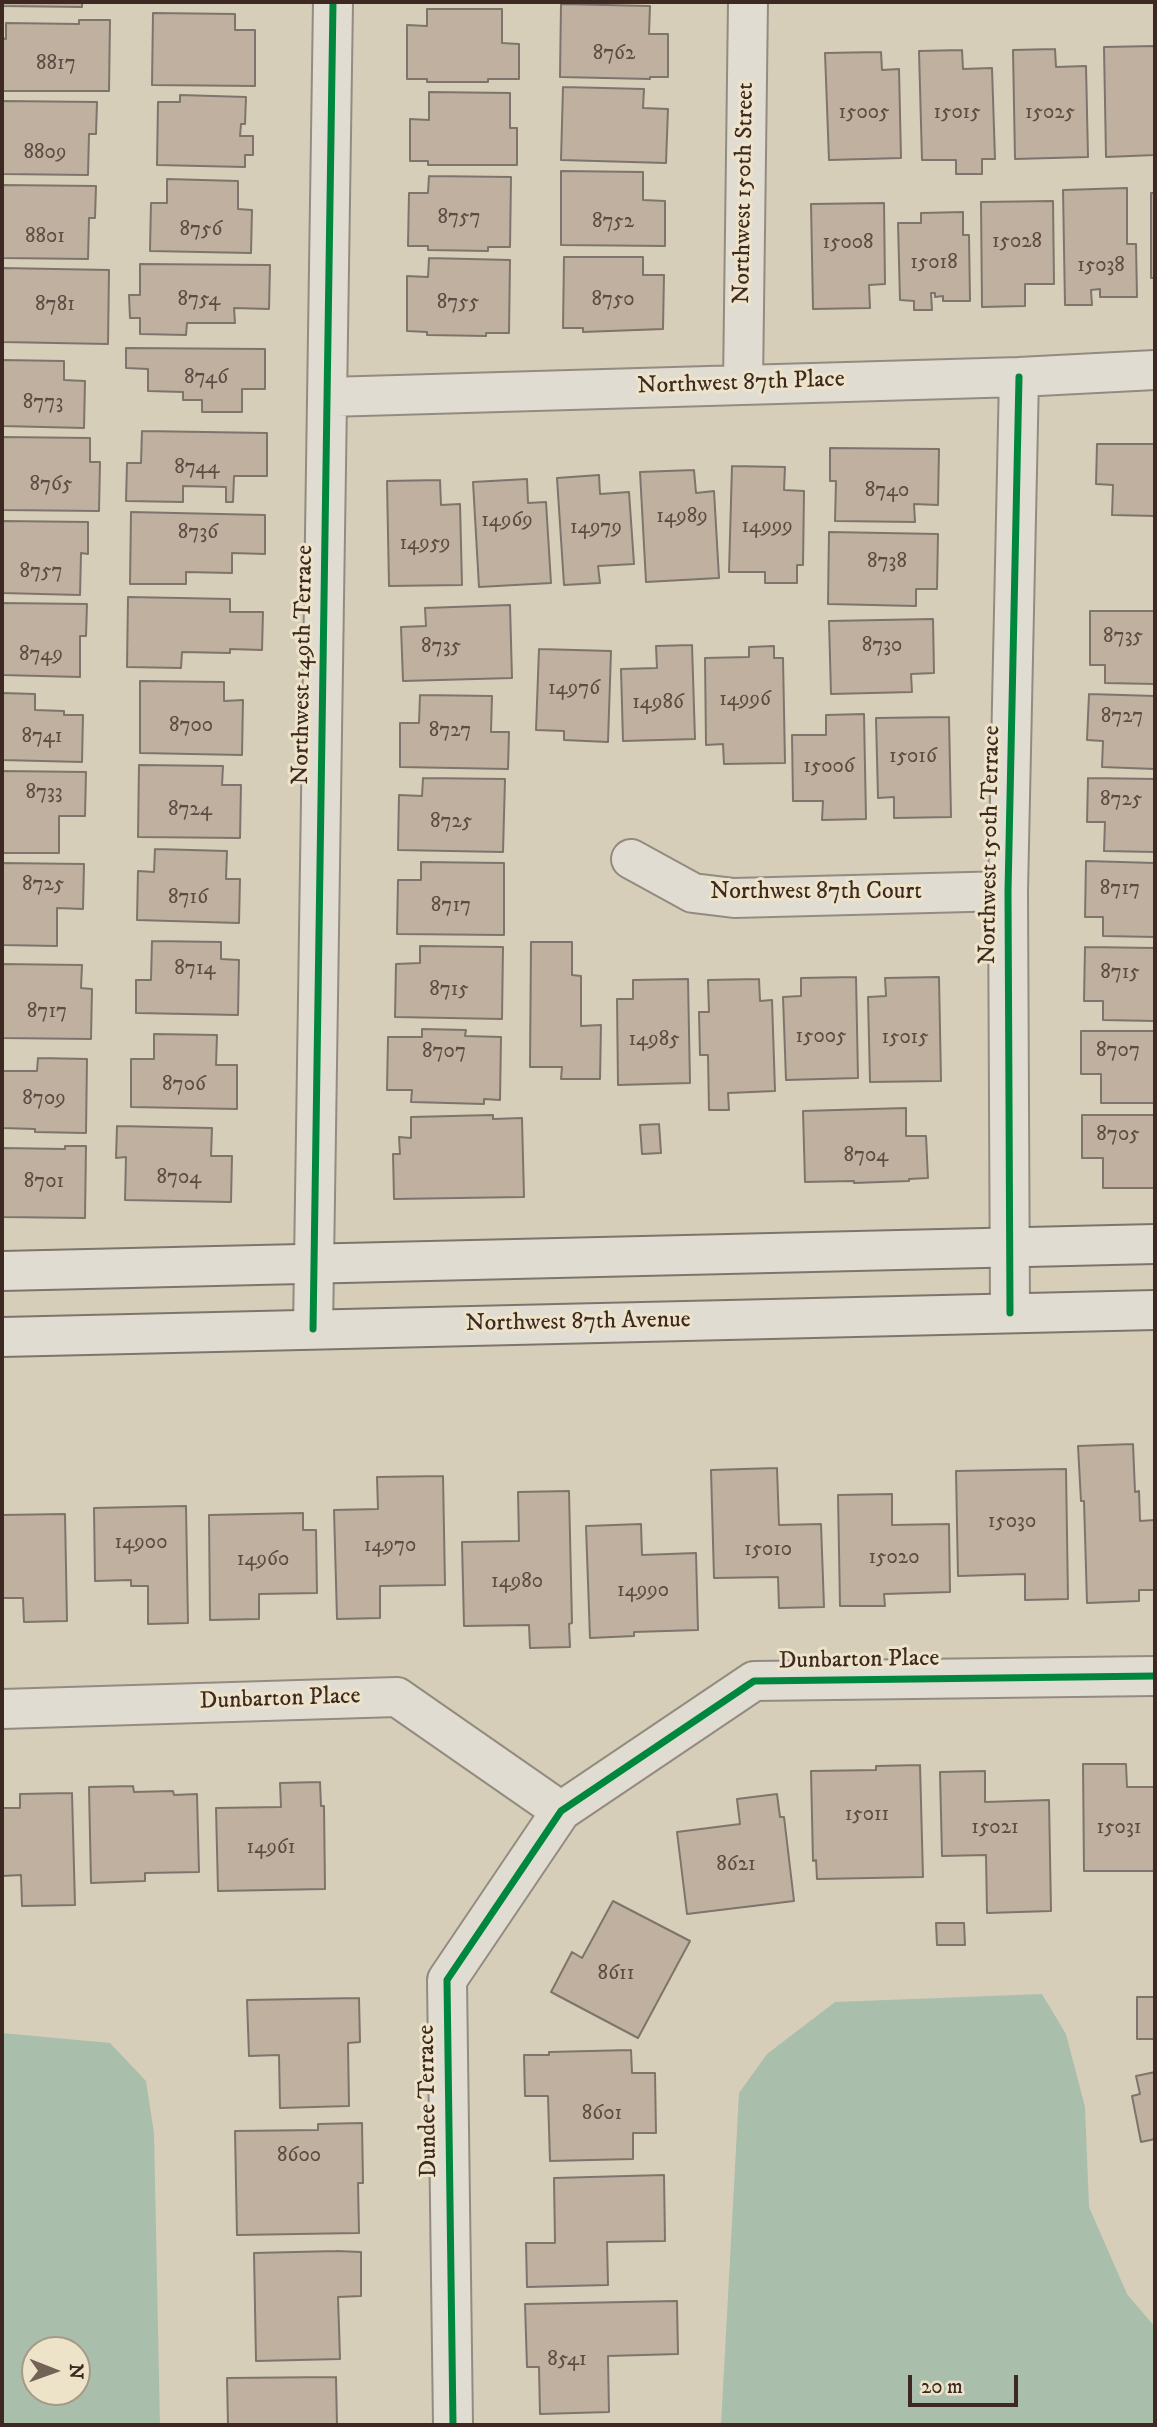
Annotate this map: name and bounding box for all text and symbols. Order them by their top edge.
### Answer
house number: 8762 [593,42,635,68]
house number: 8817 [36,52,76,78]
street label: Northwest 150th Street [729,82,761,304]
house number: 15005 [838,101,890,127]
house number: 15015 [933,101,981,127]
house number: 15025 [1025,101,1075,127]
house number: 8809 [24,141,66,167]
house number: 8757 [438,206,480,232]
house number: 8752 [592,210,634,236]
house number: 8756 [180,218,222,244]
house number: 8801 [25,225,65,251]
house number: 15028 [992,230,1042,256]
house number: 15008 [822,231,874,257]
house number: 15018 [910,251,958,277]
house number: 15038 [1077,254,1125,280]
house number: 8754 [178,288,220,314]
house number: 8750 [591,288,635,314]
house number: 8755 [437,291,479,317]
house number: 8781 [35,293,75,319]
house number: 8746 [184,366,228,392]
street label: Northwest 87th Place [637,366,845,402]
house number: 8773 [23,391,63,417]
house number: 8744 [174,456,220,482]
house number: 8765 [30,473,72,499]
house number: 8740 [865,479,909,505]
house number: 14989 [656,505,708,531]
house number: 14969 [481,509,533,535]
house number: 14999 [741,515,793,541]
house number: 14979 [570,516,622,542]
house number: 8736 [178,521,218,547]
house number: 14959 [399,532,451,558]
street label: Northwest 149th Terrace [288,545,320,785]
house number: 8738 [867,550,907,576]
house number: 8757 [20,560,62,586]
house number: 8735 [1103,625,1143,651]
house number: 8730 [862,634,902,660]
house number: 8735 [421,635,461,661]
house number: 8749 [19,643,63,669]
house number: 14976 [548,677,600,703]
house number: 14996 [719,688,771,714]
house number: 14986 [632,691,684,717]
house number: 8727 [1101,705,1143,731]
house number: 8700 [169,714,213,740]
house number: 8727 [429,719,471,745]
house number: 8741 [21,725,63,751]
street label: Northwest 150th Terrace [975,725,1007,965]
house number: 15016 [889,745,937,771]
house number: 15006 [803,755,855,781]
house number: 8733 [25,781,63,807]
house number: 8725 [1100,788,1142,814]
house number: 8724 [168,798,212,824]
house number: 8725 [430,810,472,836]
house number: 8725 [22,873,64,899]
house number: 8717 [1100,877,1140,903]
street label: Northwest 87th Court [710,879,922,907]
house number: 8716 [168,886,208,912]
house number: 8717 [431,894,471,920]
house number: 8714 [174,957,216,983]
house number: 8715 [1100,961,1140,987]
house number: 8715 [429,978,469,1004]
house number: 8717 [27,1000,67,1026]
house number: 15005 [795,1025,847,1051]
house number: 15015 [881,1026,929,1052]
house number: 14985 [628,1028,680,1054]
house number: 8707 [1096,1039,1140,1065]
house number: 8707 [422,1040,466,1066]
house number: 8706 [162,1073,206,1099]
house number: 8709 [22,1087,66,1113]
house number: 8705 [1096,1123,1140,1149]
house number: 8704 [844,1144,888,1170]
house number: 8704 [157,1166,201,1192]
house number: 8701 [24,1170,64,1196]
street label: Northwest 87th Avenue [465,1307,691,1339]
house number: 15030 [988,1510,1036,1536]
house number: 14900 [115,1531,167,1557]
house number: 14970 [364,1534,416,1560]
house number: 15010 [744,1538,792,1564]
house number: 15020 [869,1546,919,1572]
house number: 14960 [237,1548,289,1574]
house number: 14980 [491,1570,543,1596]
house number: 14990 [617,1579,669,1605]
street label: Dunbarton Place [778,1645,940,1677]
street label: Dunbarton Place [199,1683,361,1717]
house number: 15011 [845,1803,889,1829]
house number: 15021 [971,1816,1019,1842]
house number: 15031 [1097,1816,1141,1842]
house number: 14961 [247,1836,295,1862]
house number: 8621 [716,1853,756,1879]
house number: 8611 [598,1962,634,1988]
street label: Dundee Terrace [413,2024,445,2178]
house number: 8601 [582,2102,622,2128]
house number: 8600 [277,2144,321,2170]
north arrow [21,2336,91,2406]
house number: 8541 [547,2348,587,2374]
scale bar [912,2360,1022,2404]
text: N [64,2363,87,2379]
text: 20 m [921,2374,963,2400]

